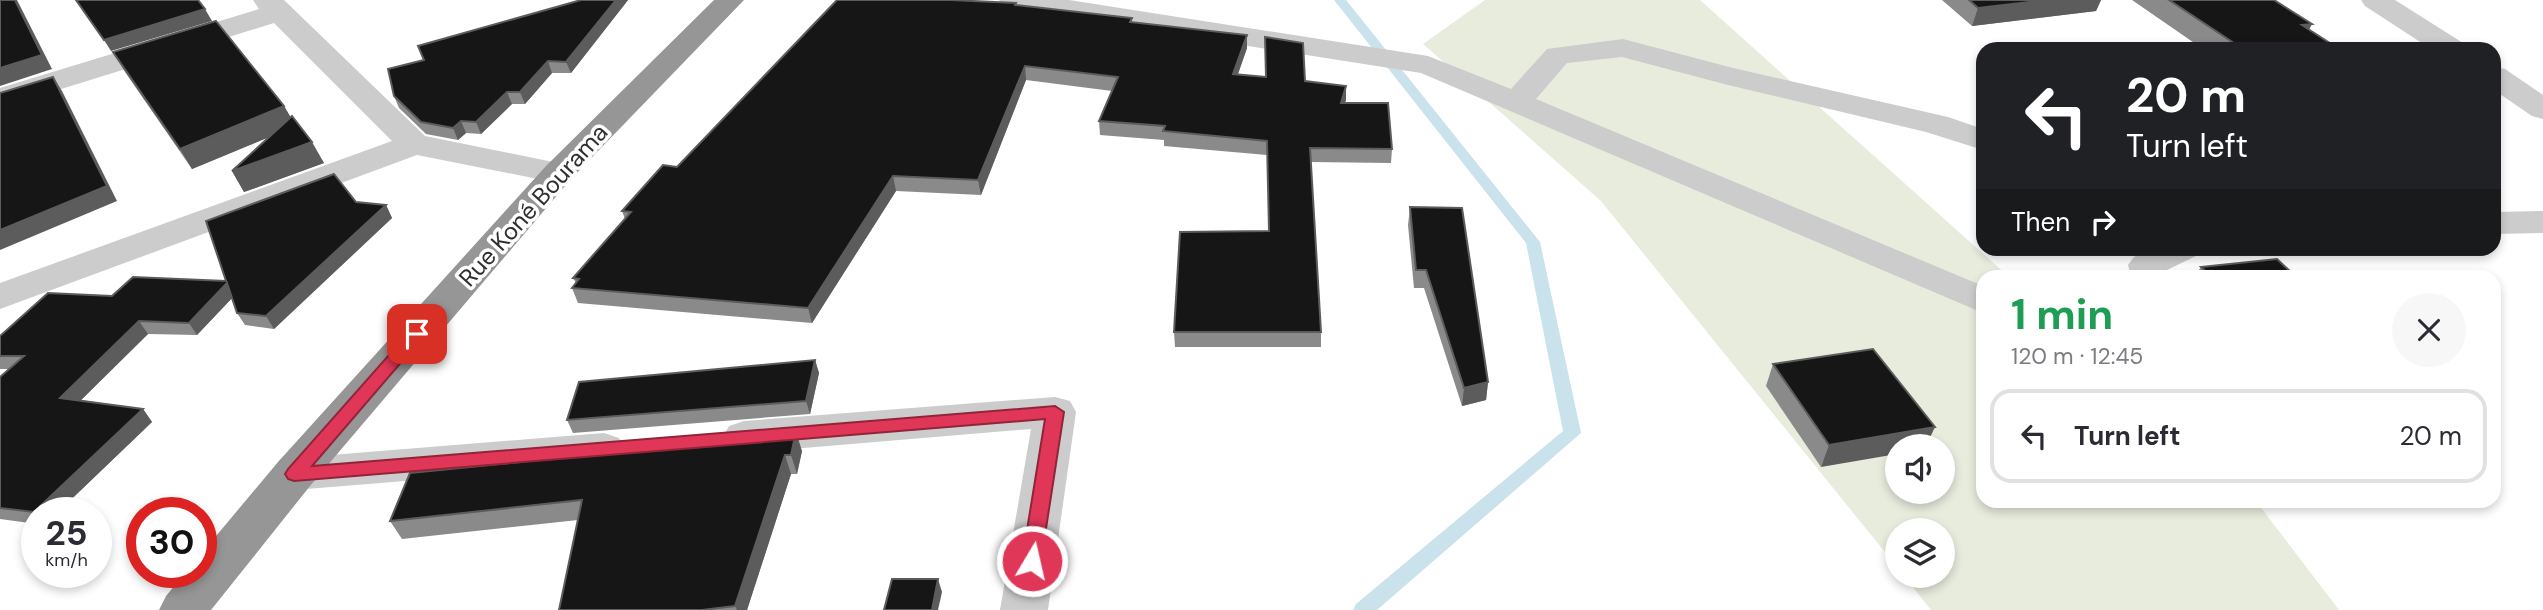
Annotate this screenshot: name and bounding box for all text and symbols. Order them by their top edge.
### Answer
text: 20 m [2126,63,2246,127]
icon: left [2011,70,2102,161]
street label: Rue Koné Bourama [452,117,614,293]
text: Turn left [2126,125,2248,167]
icon: right [2084,203,2122,241]
text: Then [2011,205,2070,239]
text: 1 min [2011,287,2113,342]
button: close [2392,293,2466,367]
pin [387,304,447,364]
icon: arrive [398,315,436,353]
text: 120 m · 12:45 [2011,341,2143,371]
icon: left [2015,417,2053,455]
text: Turn left [2074,419,2181,453]
text: 20 m [2399,419,2462,453]
map controls [1885,434,1955,588]
button: sound [1885,434,1955,504]
speed limit sign: 30 [126,497,217,588]
text: 25 [46,510,87,556]
button: layers [1885,518,1955,588]
position arrow [995,524,1069,598]
text: km/h [45,548,88,572]

